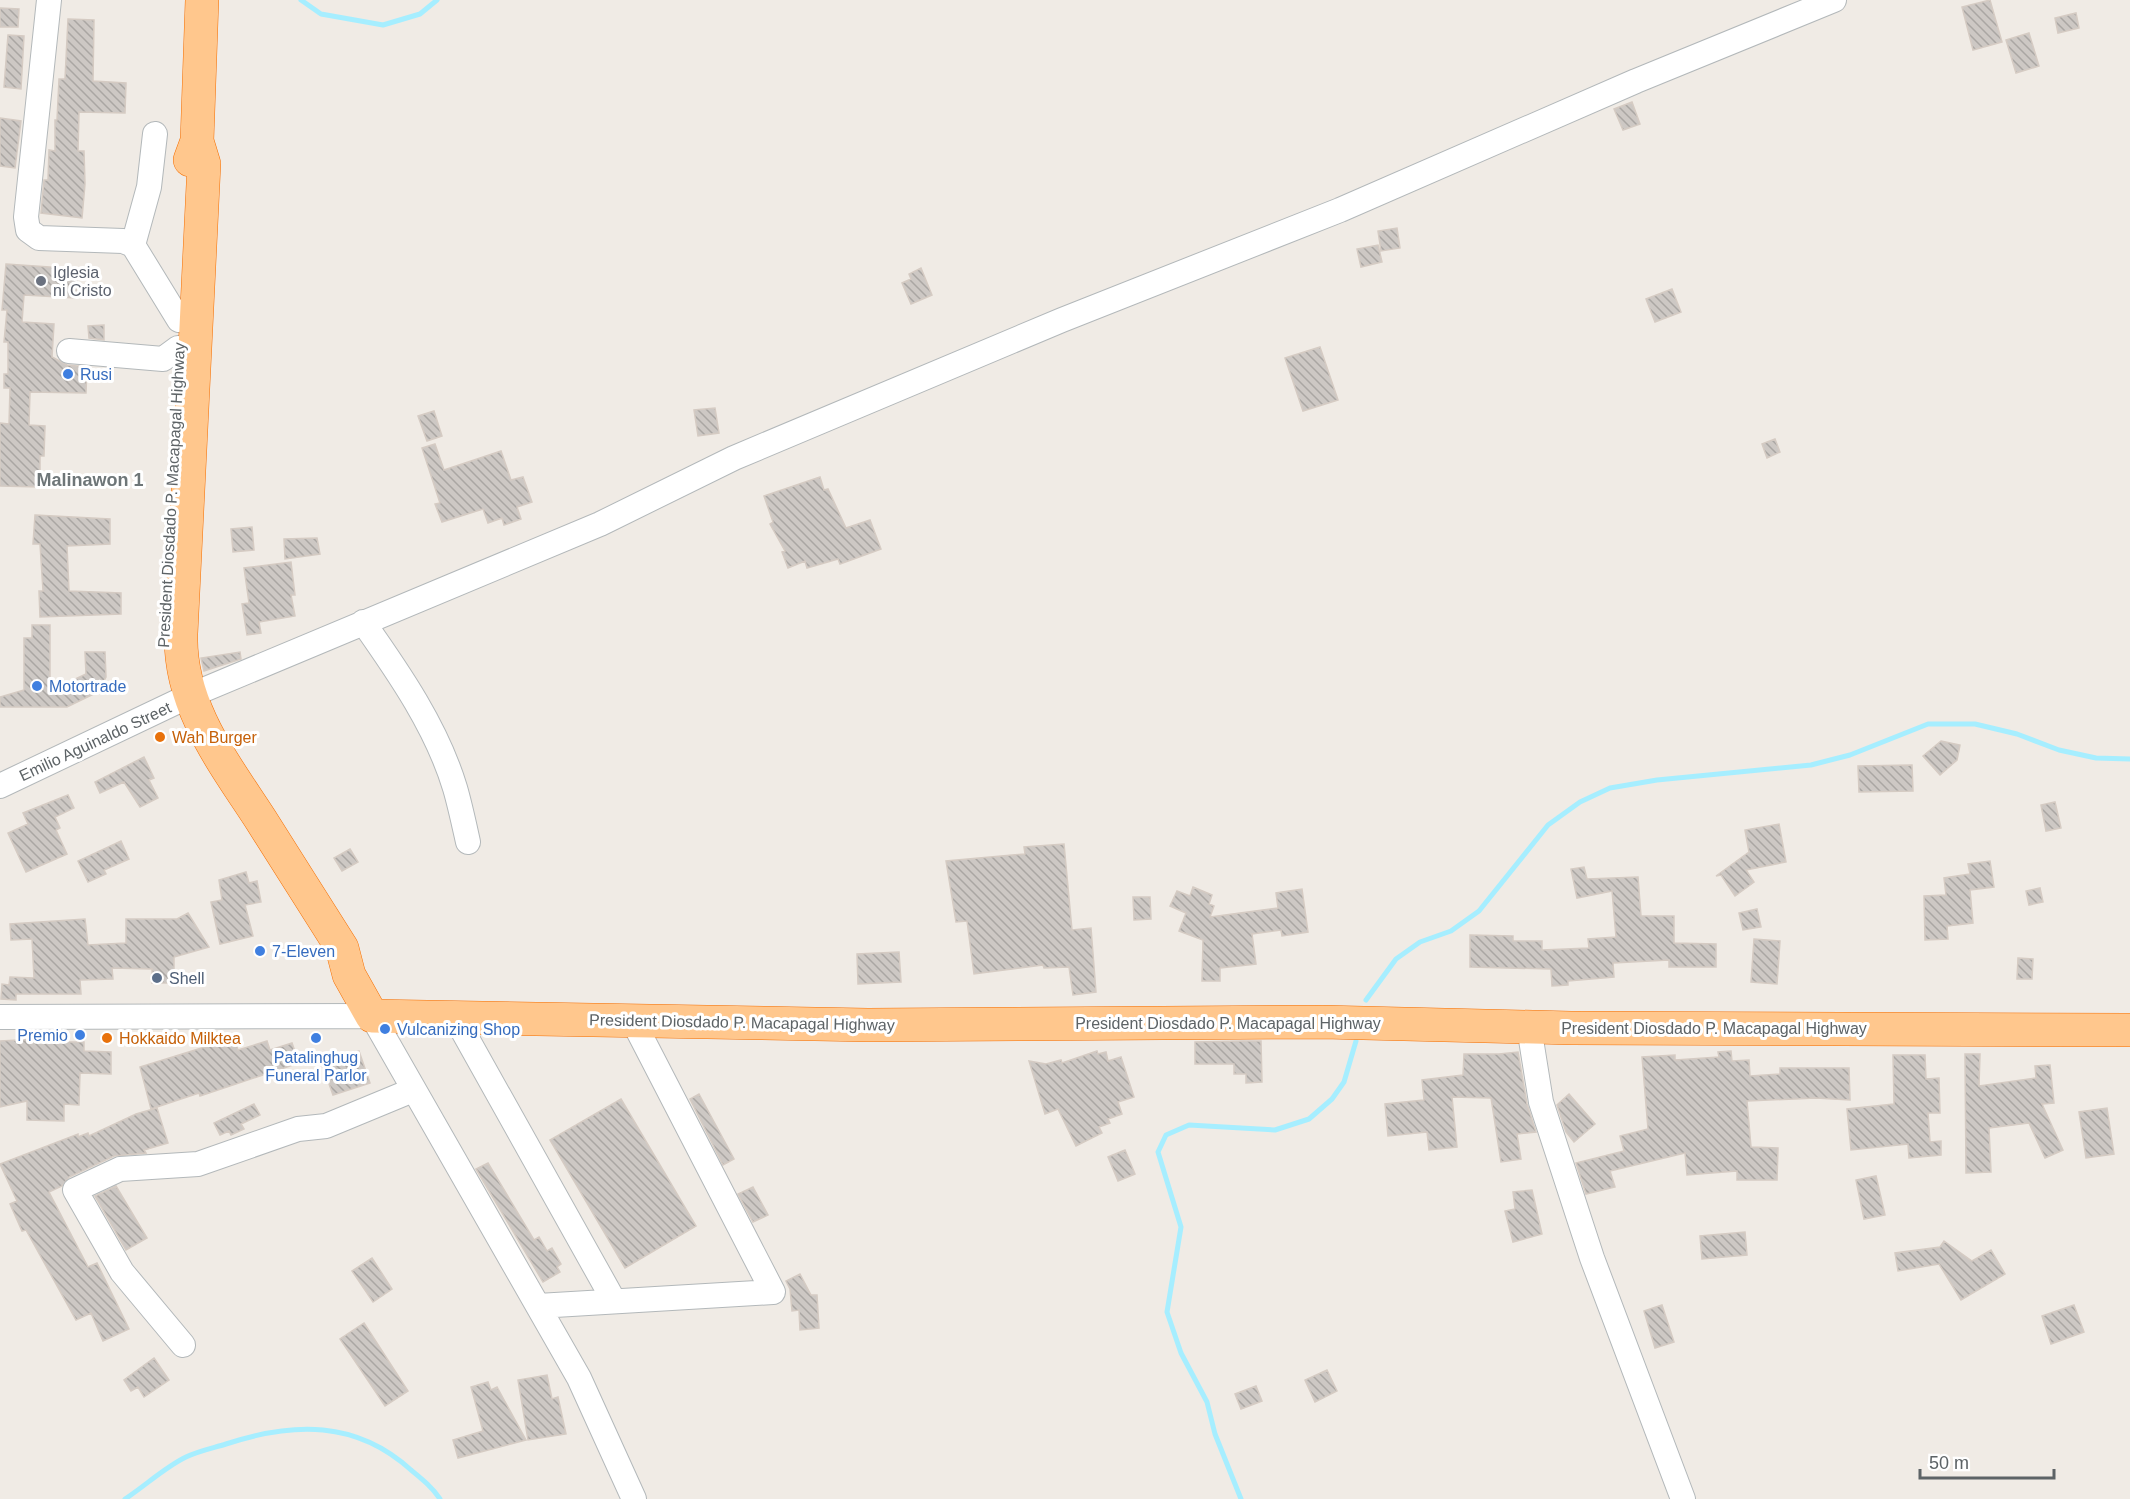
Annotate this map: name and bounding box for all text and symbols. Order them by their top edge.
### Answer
place label: Iglesia ni Cristo [53,264,112,299]
marker: Iglesia ni Cristo [34,274,48,288]
street label: President Diosdado P. Macapagal Highway [155,342,188,648]
place label: Rusi [80,366,112,383]
marker: Rusi [61,367,75,381]
district label: Malinawon 1 [36,470,144,490]
place label: Motortrade [49,678,126,695]
marker: Motortrade [30,679,44,693]
street label: Emilio Aguinaldo Street [17,699,174,784]
place label: Wah Burger [172,729,257,746]
marker: Wah Burger [153,730,167,744]
place label: 7-Eleven [272,943,335,960]
marker: 7-Eleven [253,944,267,958]
place label: Shell [169,970,205,987]
marker: Shell [150,971,164,985]
street label: President Diosdado P. Macapagal Highway [589,1011,895,1034]
street label: President Diosdado P. Macapagal Highway [1075,1015,1381,1032]
street label: President Diosdado P. Macapagal Highway [1561,1020,1867,1037]
place label: Vulcanizing Shop [397,1021,520,1038]
marker: Vulcanizing Shop [378,1022,392,1036]
place label: Premio [17,1027,68,1044]
marker: Premio [73,1028,87,1042]
place label: Hokkaido Milktea [119,1030,241,1047]
marker: Hokkaido Milktea [100,1031,114,1045]
marker: Patalinghug Funeral Parlor [309,1031,323,1045]
place label: Patalinghug Funeral Parlor [265,1049,367,1084]
scale bar [1920,1442,2054,1480]
text: 50 m [1929,1453,1969,1473]

